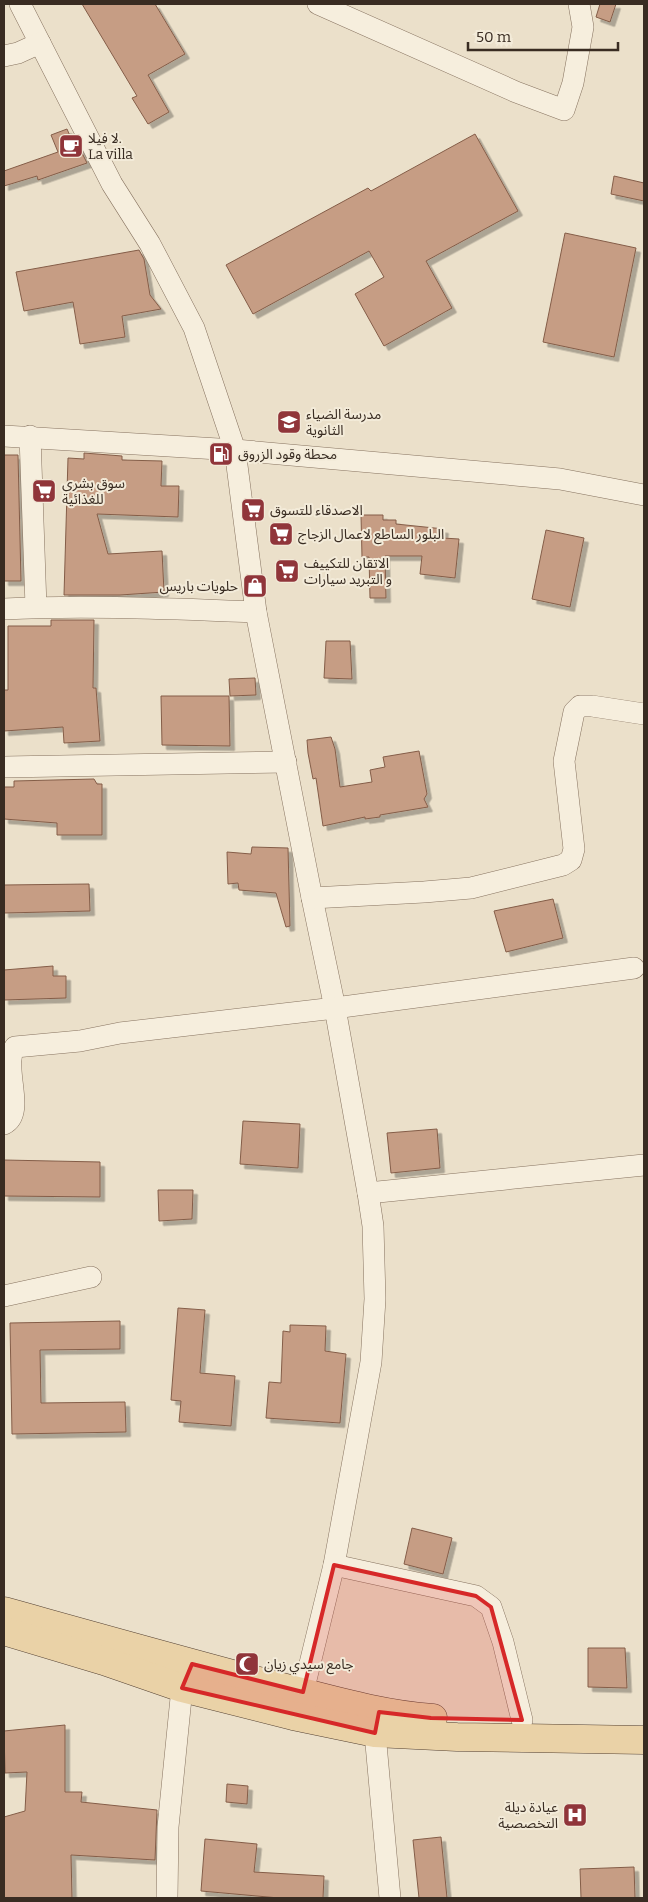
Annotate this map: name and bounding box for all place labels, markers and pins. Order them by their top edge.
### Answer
place label: لا فيلا. La villa [88,130,133,163]
cafe icon: لا فيلا. La villa [58,133,84,159]
place label: مدرسة الضياء الثانوية [306,406,381,439]
school or university icon: مدرسة الضياء الثانوية [276,409,302,435]
fuel station icon: محطة وقود الزروق [208,441,234,467]
place label: محطة وقود الزروق [238,446,337,463]
place label: سوق بشرى للغذائية [62,475,125,508]
supermarket icon: سوق بشرى للغذائية [31,478,57,504]
supermarket icon: الاصدقاء للتسوق [240,497,266,523]
place label: الاصدقاء للتسوق [270,502,363,519]
supermarket icon: البلور الساطع لاعمال الزجاج [268,521,294,547]
place label: البلور الساطع لاعمال الزجاج [298,526,444,545]
place label: الاتقان للتكييف و التبريد سيارات [304,555,392,588]
supermarket icon: الاتقان للتكييف و التبريد سيارات [274,558,300,584]
shop icon: حلويات باريس [242,573,268,599]
place label: حلويات باريس [159,578,238,595]
mosque icon: جامع سيدي زيان [234,1651,260,1677]
place label: جامع سيدي زيان [264,1656,354,1675]
place label: عيادة ديلة التخصصية [498,1799,558,1832]
hospital icon: عيادة ديلة التخصصية [562,1802,588,1828]

